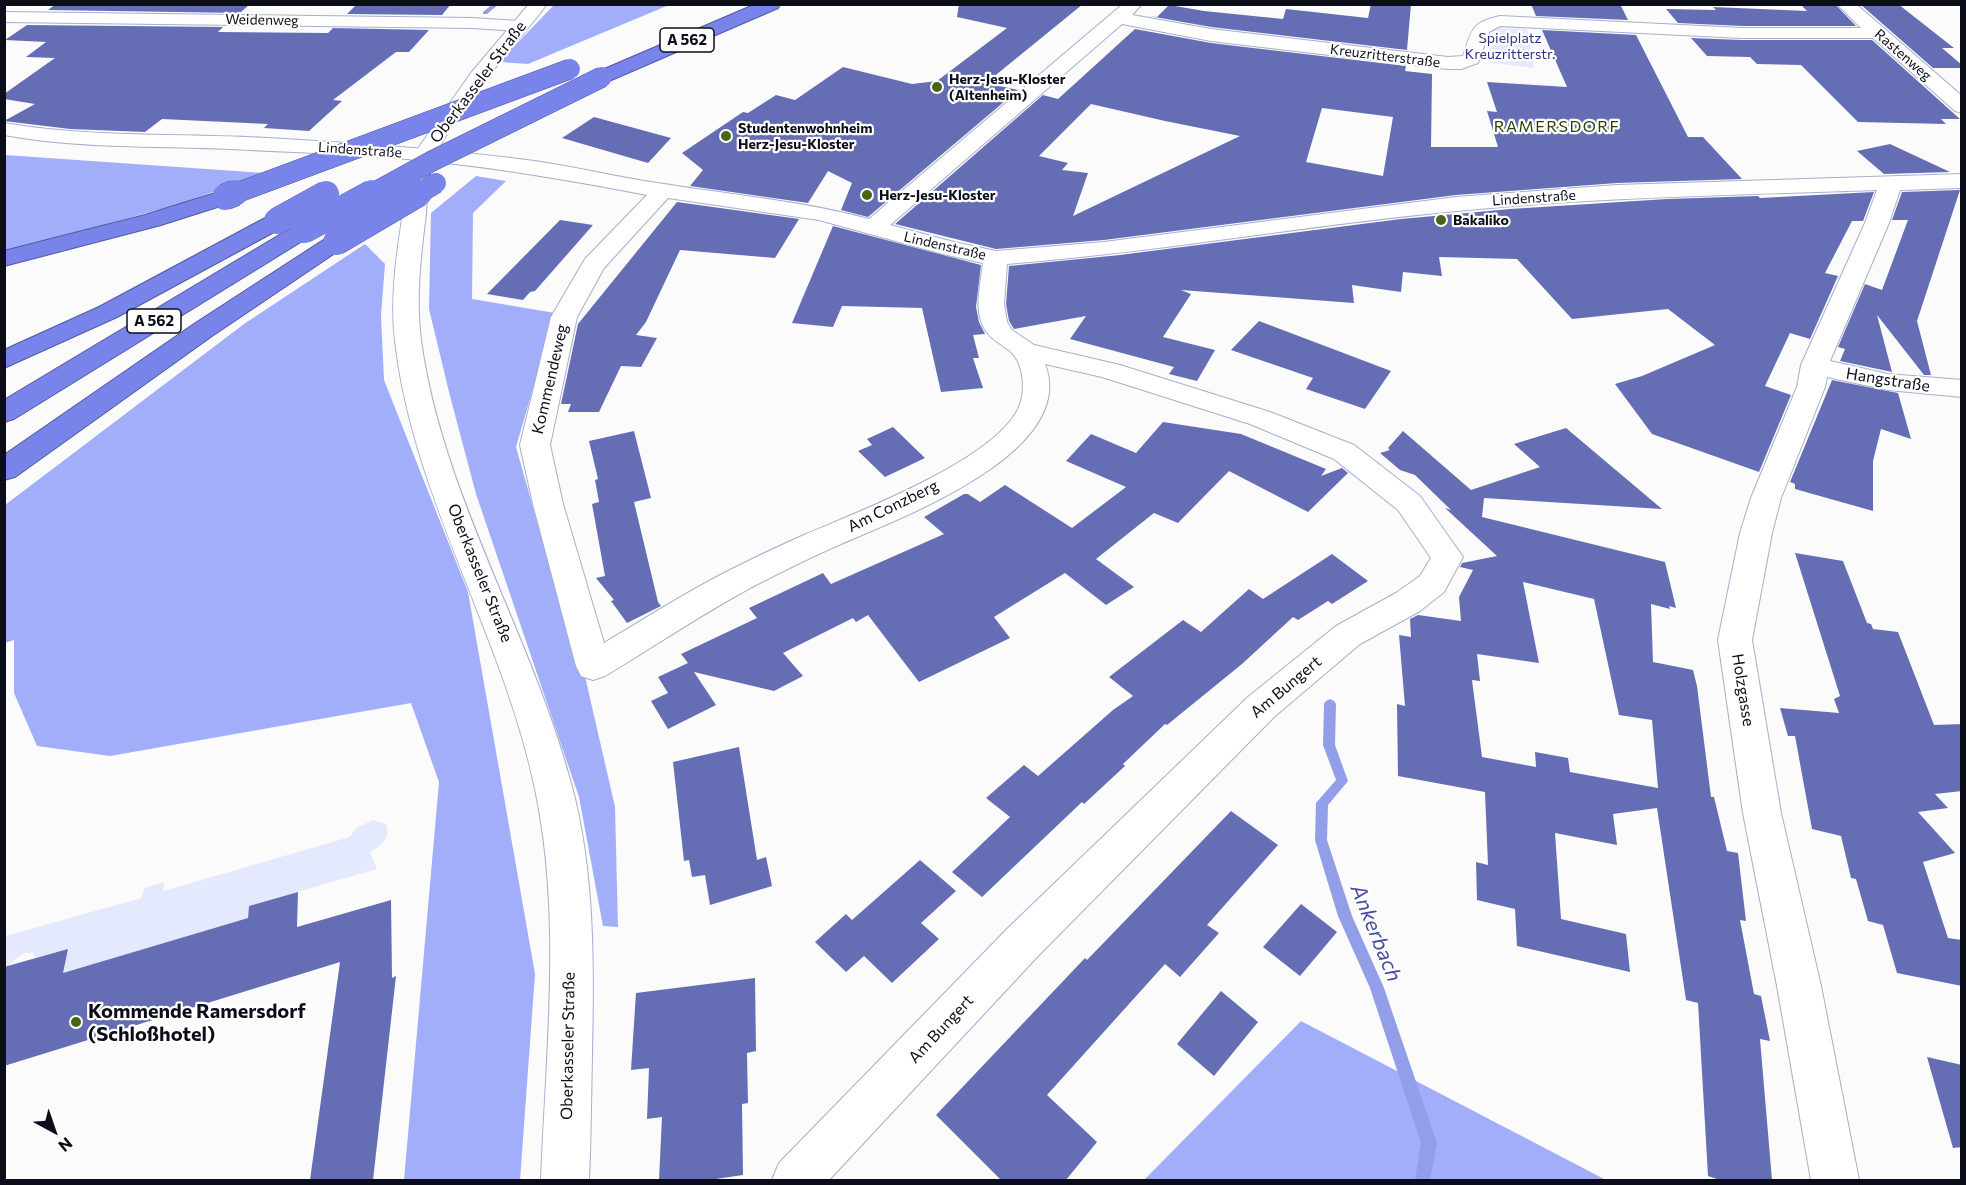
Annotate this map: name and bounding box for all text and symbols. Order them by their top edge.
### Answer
street label: Weidenweg [225,11,299,29]
street label: Oberkasseler Straße [426,17,530,147]
street label: Rastenweg [1871,26,1935,84]
road number: A 562 [660,28,714,52]
park label: Spielplatz Kreuzritterstr. [1465,30,1555,62]
street label: Kreuzritterstraße [1329,41,1441,71]
place label: Herz-Jesu-Kloster (Altenheim) [949,71,1065,104]
marker: Herz-Jesu-Kloster (Altenheim) [930,80,944,94]
district label: RAMERSDORF [1494,117,1620,137]
place label: Studentenwohnheim Herz-Jesu-Kloster [738,120,872,152]
marker: Studentenwohnheim Herz-Jesu-Kloster [719,129,733,143]
street label: Lindenstraße [318,139,402,161]
place label: Herz-Jesu-Kloster [879,187,995,203]
street label: Lindenstraße [1492,187,1576,209]
marker: Herz-Jesu-Kloster [860,188,874,202]
place label: Bakaliko [1453,212,1509,228]
marker: Bakaliko [1434,213,1448,227]
street label: Lindenstraße [902,228,988,264]
road number: A 562 [127,309,181,333]
street label: Kommendeweg [528,322,572,436]
street label: Hangstraße [1845,364,1931,396]
street label: Am Conzberg [844,476,942,536]
street label: Oberkasseler Straße [443,501,517,645]
street label: Am Bungert [1247,652,1325,722]
street label: Holzgasse [1728,652,1758,728]
water label: Ankerbach [1345,881,1407,985]
street label: Oberkasseler Straße [557,972,579,1120]
street label: Am Bungert [905,991,977,1067]
place label: Kommende Ramersdorf (Schloßhotel) [88,999,306,1046]
marker: Kommende Ramersdorf (Schloßhotel) [69,1015,83,1029]
north arrow [24,1101,84,1161]
text: N [55,1134,77,1156]

